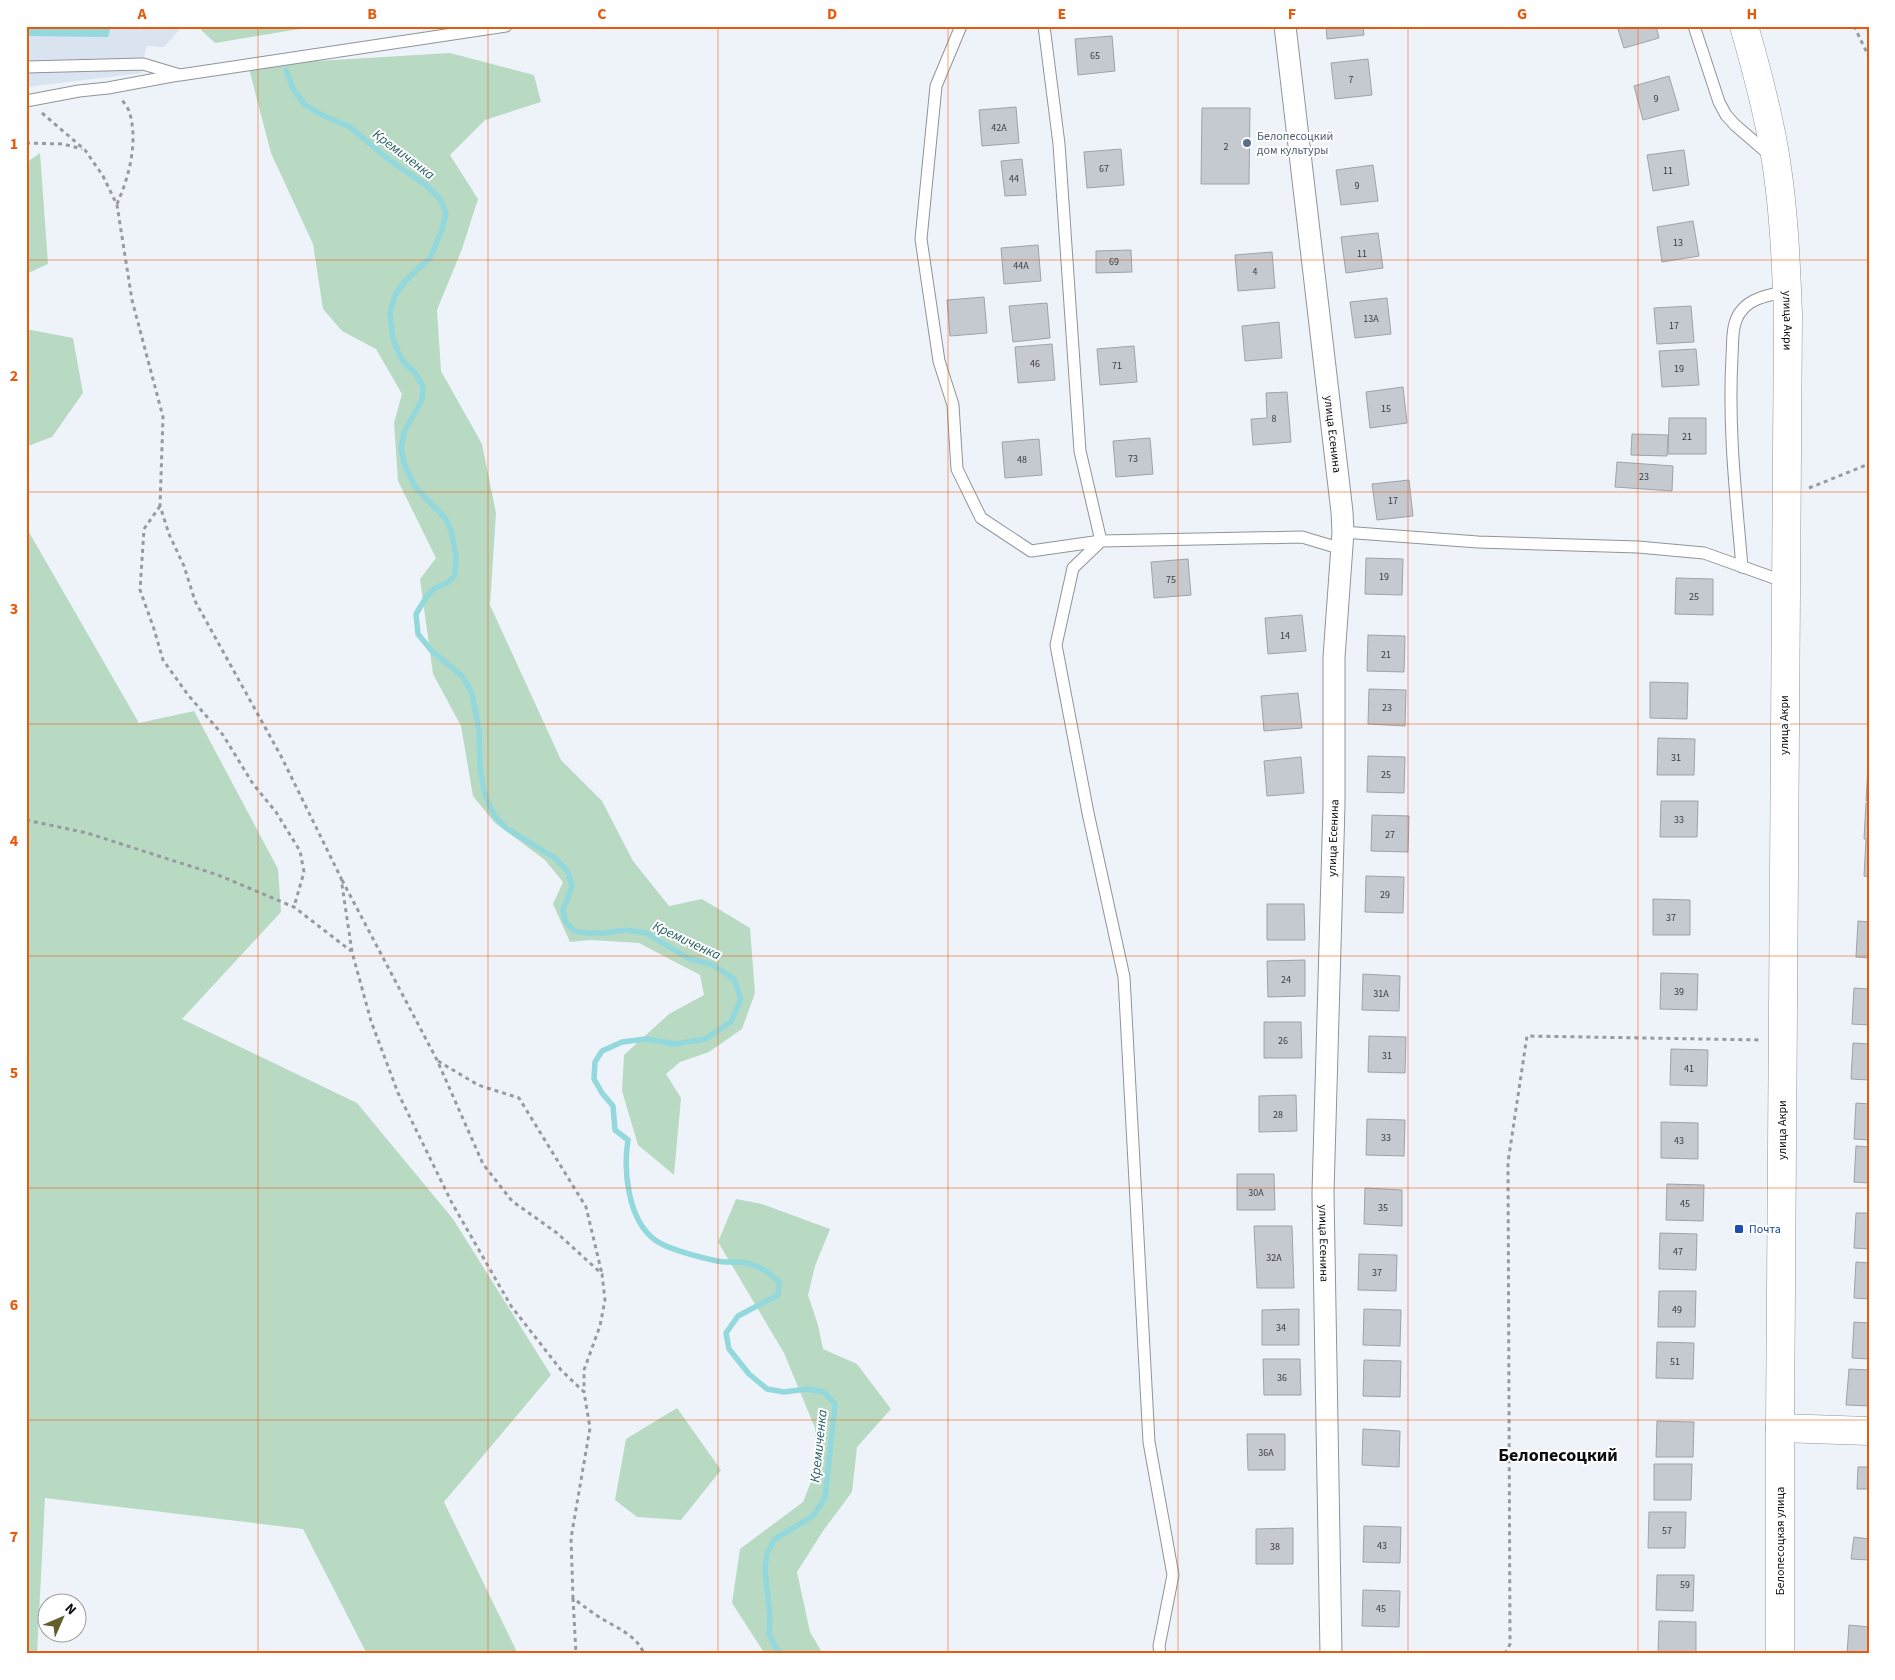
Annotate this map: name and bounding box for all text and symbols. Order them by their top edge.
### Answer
text: A [136,3,147,25]
text: B [367,3,377,25]
text: C [597,3,607,25]
text: D [827,3,837,25]
text: E [1058,3,1066,25]
text: F [1288,3,1296,25]
text: G [1517,3,1527,25]
text: H [1747,3,1757,25]
house number: 65 [1090,49,1100,63]
house number: 7 [1349,73,1354,87]
house number: 9 [1654,92,1659,106]
house number: 42А [991,121,1007,135]
water label: Кремиченка [368,125,439,185]
place label: Белопесоцкий дом культуры [1257,128,1333,159]
text: 1 [10,133,18,155]
marker: Белопесоцкий дом культуры [1241,137,1253,149]
house number: 2 [1224,140,1229,154]
house number: 67 [1099,162,1109,176]
house number: 11 [1663,164,1673,178]
house number: 44 [1009,172,1019,186]
house number: 9 [1355,179,1360,193]
house number: 13 [1673,236,1683,250]
house number: 11 [1357,247,1367,261]
house number: 69 [1109,255,1119,269]
house number: 44А [1013,259,1029,273]
house number: 4 [1253,265,1258,279]
street label: улица Акри [1778,290,1796,351]
house number: 13А [1363,312,1379,326]
house number: 17 [1669,319,1679,333]
house number: 46 [1030,357,1040,371]
house number: 71 [1112,359,1122,373]
house number: 19 [1674,362,1684,376]
text: 2 [10,365,18,387]
street label: улица Есенина [1319,395,1345,474]
house number: 15 [1381,402,1391,416]
house number: 8 [1272,412,1277,426]
house number: 21 [1682,430,1692,444]
house number: 73 [1128,452,1138,466]
house number: 48 [1017,453,1027,467]
house number: 23 [1639,470,1649,484]
house number: 17 [1388,494,1398,508]
house number: 19 [1379,570,1389,584]
house number: 75 [1166,573,1176,587]
house number: 25 [1689,590,1699,604]
text: 3 [10,598,18,620]
house number: 14 [1280,629,1290,643]
house number: 21 [1381,648,1391,662]
street label: улица Акри [1776,695,1793,755]
house number: 23 [1382,701,1392,715]
house number: 31 [1671,751,1681,765]
house number: 25 [1381,768,1391,782]
street label: улица Есенина [1324,799,1343,877]
house number: 33 [1674,813,1684,827]
house number: 27 [1385,828,1395,842]
text: 4 [10,830,19,852]
house number: 29 [1380,888,1390,902]
house number: 37 [1666,911,1676,925]
water label: Кремиченка [649,916,724,966]
house number: 24 [1281,973,1291,987]
house number: 39 [1674,985,1684,999]
house number: 31А [1373,987,1389,1001]
house number: 26 [1278,1034,1288,1048]
house number: 31 [1382,1049,1392,1063]
text: 5 [10,1062,18,1084]
house number: 41 [1684,1062,1694,1076]
street label: улица Акри [1774,1100,1791,1160]
house number: 28 [1273,1108,1283,1122]
house number: 33 [1381,1131,1391,1145]
house number: 43 [1674,1134,1684,1148]
house number: 30А [1248,1186,1264,1200]
house number: 45 [1680,1197,1690,1211]
house number: 35 [1378,1201,1388,1215]
street label: улица Есенина [1314,1204,1333,1282]
place label: Почта [1749,1221,1781,1238]
marker: Почта [1733,1223,1745,1235]
house number: 47 [1673,1245,1683,1259]
house number: 32А [1266,1251,1282,1265]
house number: 37 [1372,1266,1382,1280]
text: 6 [10,1294,18,1316]
house number: 49 [1672,1303,1682,1317]
house number: 34 [1276,1321,1286,1335]
house number: 51 [1670,1355,1680,1369]
house number: 36 [1277,1371,1287,1385]
water label: Кремиченка [805,1408,833,1484]
district label: Белопесоцкий [1498,1443,1618,1468]
house number: 36А [1258,1446,1274,1460]
street label: Белопесоцкая улица [1772,1487,1789,1595]
house number: 57 [1662,1524,1672,1538]
text: 7 [10,1526,18,1548]
house number: 43 [1377,1539,1387,1553]
house number: 38 [1270,1540,1280,1554]
house number: 59 [1680,1578,1690,1592]
north arrow [38,1592,88,1642]
text: N [60,1599,81,1620]
house number: 45 [1376,1602,1386,1616]

